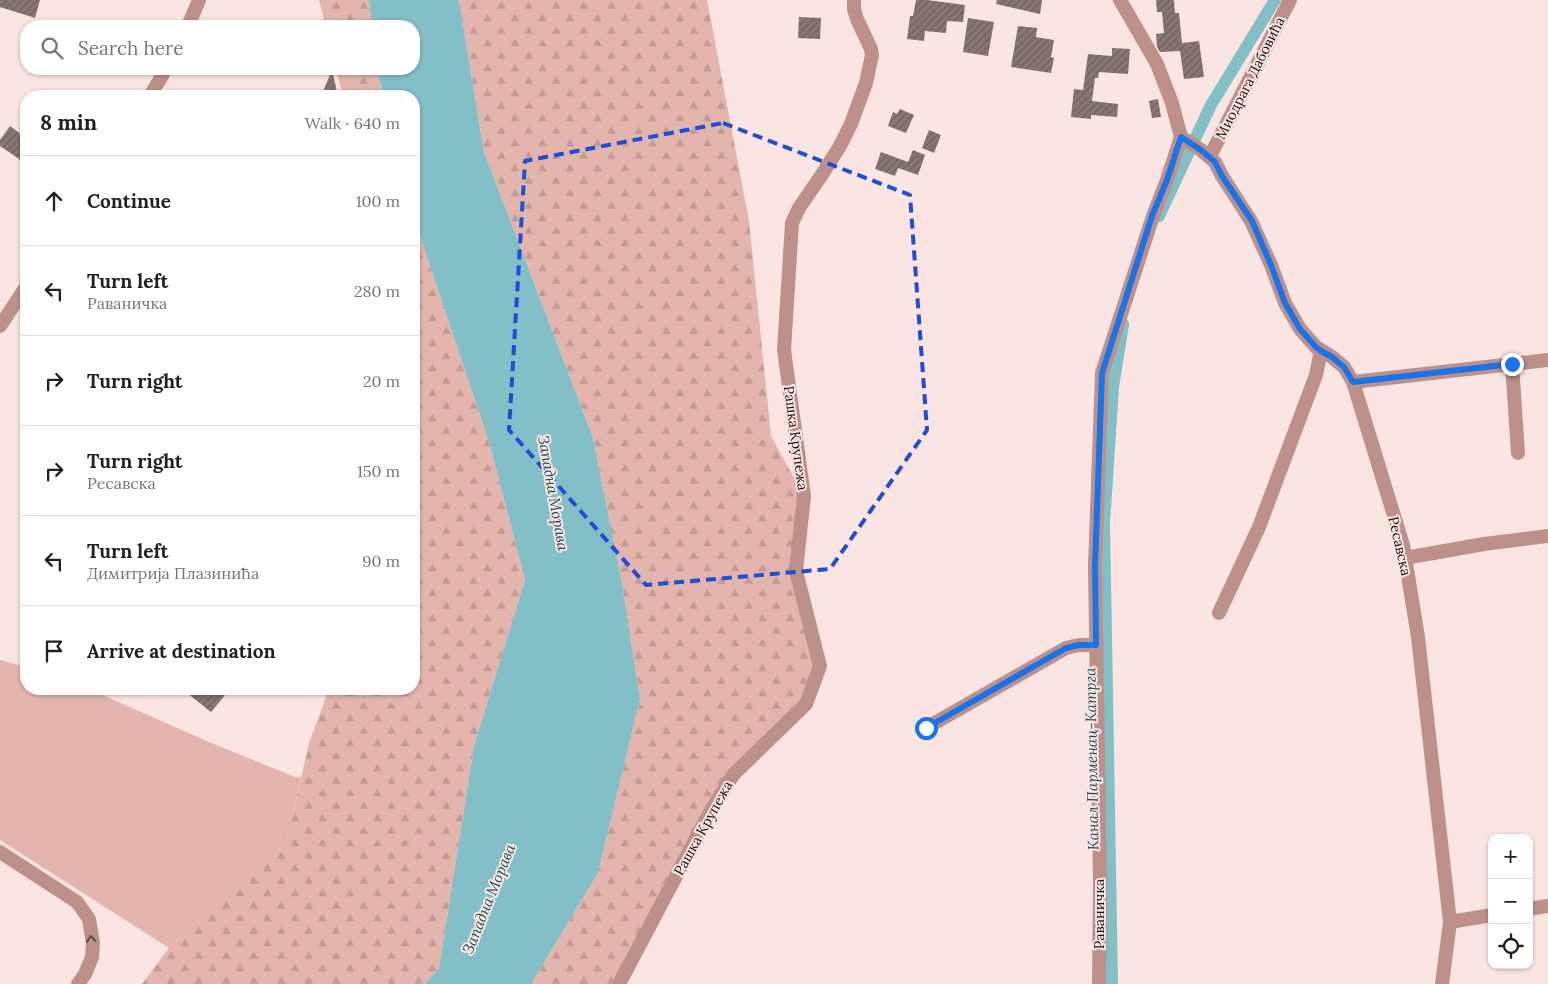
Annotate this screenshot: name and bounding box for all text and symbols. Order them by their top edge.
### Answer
street label: Миодрага Дабовића [1211,14,1289,142]
search box [20,20,420,75]
icon: search [38,34,66,62]
text: Search here [78,36,184,60]
text: 8 min [40,109,97,136]
text: Walk · 640 m [305,113,400,133]
icon: ahead [40,187,68,215]
text: Continue [87,189,171,213]
text: 100 m [356,191,400,211]
text: Turn left [87,269,168,293]
icon: left [40,277,68,305]
text: 280 m [354,281,400,301]
text: Раваничка [87,293,167,313]
route end [1501,353,1524,376]
icon: right [40,367,68,395]
text: Turn right [87,369,183,393]
text: 20 m [363,371,400,391]
street label: Рашка Крупежа [780,385,812,491]
water label: Западна Морава [534,434,573,553]
text: Turn right [87,449,183,473]
icon: right [40,457,68,485]
text: 150 m [357,461,400,481]
text: Ресавска [87,473,156,493]
street label: Ресавска [1384,515,1416,577]
text: Turn left [87,539,168,563]
icon: left [40,547,68,575]
text: 90 m [362,551,400,571]
text: Димитрија Плазинића [87,563,259,583]
icon: arrive [40,637,68,665]
text: Arrive at destination [87,639,276,663]
water label: Канал Парменац-Катрга [1080,667,1103,851]
route start [915,717,938,740]
street label: Рашка Крупежа [670,778,736,878]
map controls [1488,834,1533,969]
button: + [1488,834,1533,879]
water label: Западна Морава [458,840,519,956]
street label: Раваничка [1090,879,1108,949]
button: − [1488,879,1533,924]
button: locate [1488,924,1533,969]
one-way arrow [86,934,97,942]

